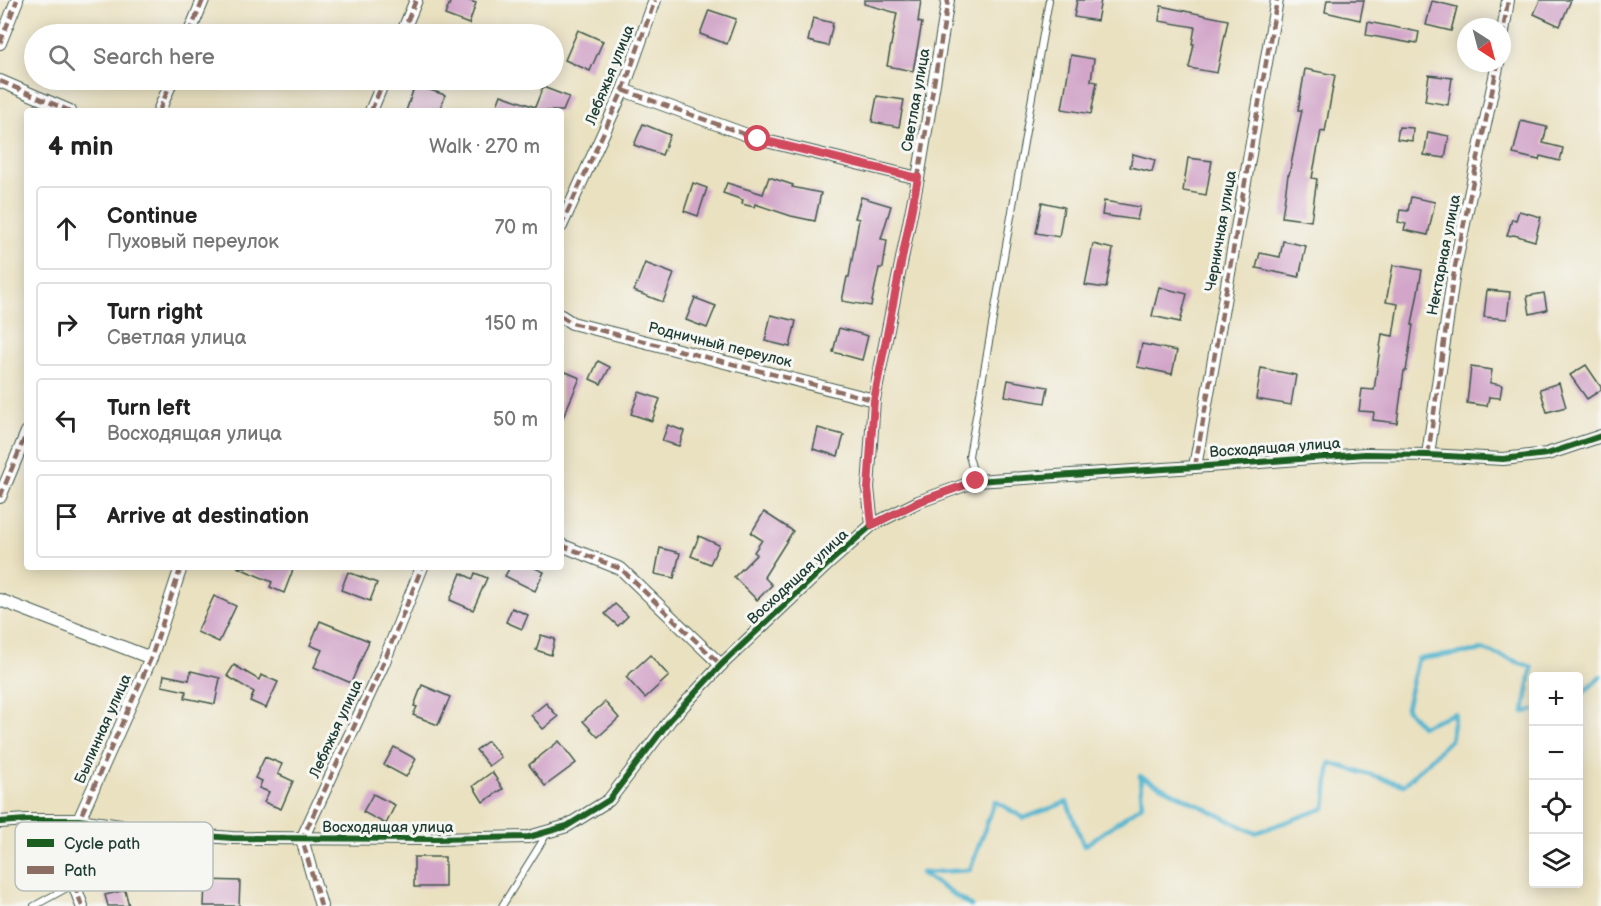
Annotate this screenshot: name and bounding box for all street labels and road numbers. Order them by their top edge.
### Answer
street label: Лебяжья улица [581,22,639,129]
street label: Светлая улица [898,47,934,153]
street label: Черничная улица [1201,169,1241,293]
street label: Нектарная улица [1423,193,1465,317]
street label: Родничный переулок [646,318,794,372]
street label: Восходящая улица [1209,434,1341,462]
street label: Восходящая улица [744,525,853,629]
street label: Былинная улица [70,671,136,787]
street label: Лебяжья улица [305,677,367,782]
street label: Восходящая улица [322,818,454,837]

